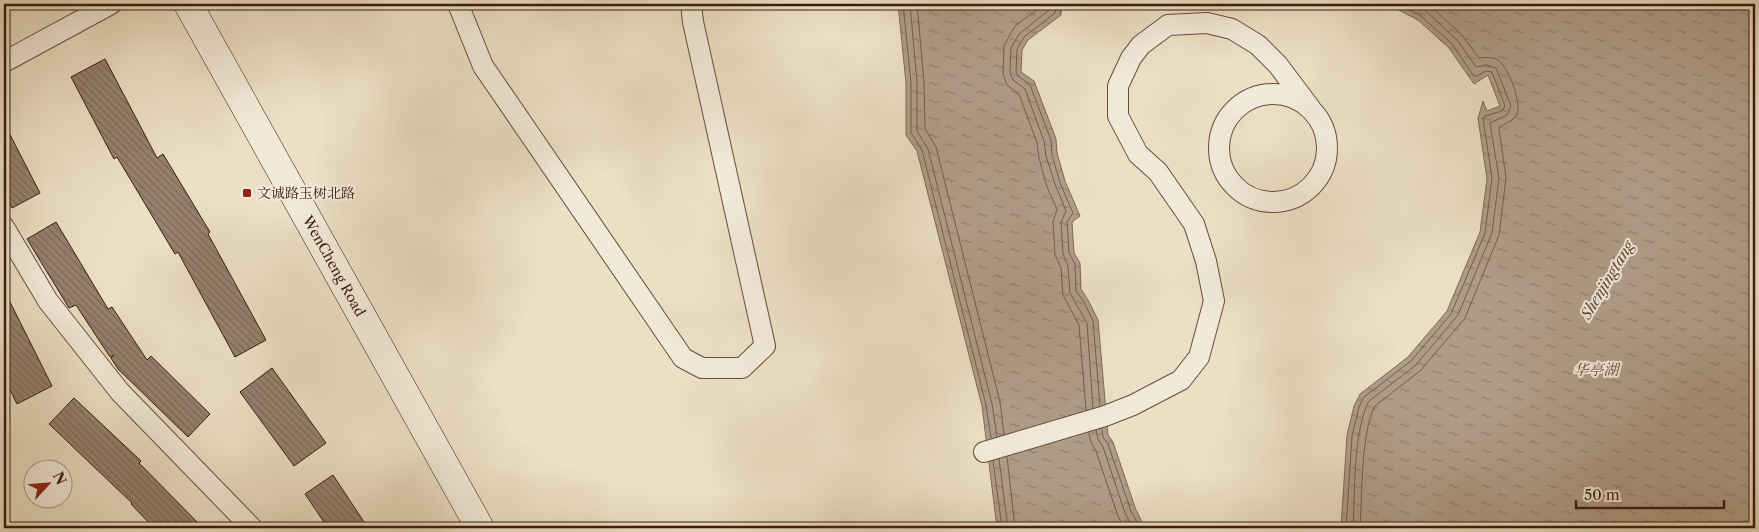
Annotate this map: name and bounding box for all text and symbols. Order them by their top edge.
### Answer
place label: 文诚路玉树北路 [257,184,355,202]
marker: 文诚路玉树北路 [241,187,253,199]
street label: WenCheng Road [298,212,370,320]
water label: Shenjingtang [1576,236,1638,323]
water label: 华亭湖 [1573,360,1621,379]
north arrow [22,460,72,510]
text: N [49,469,70,488]
scale bar [1576,477,1724,509]
text: 50 m [1584,485,1620,504]

